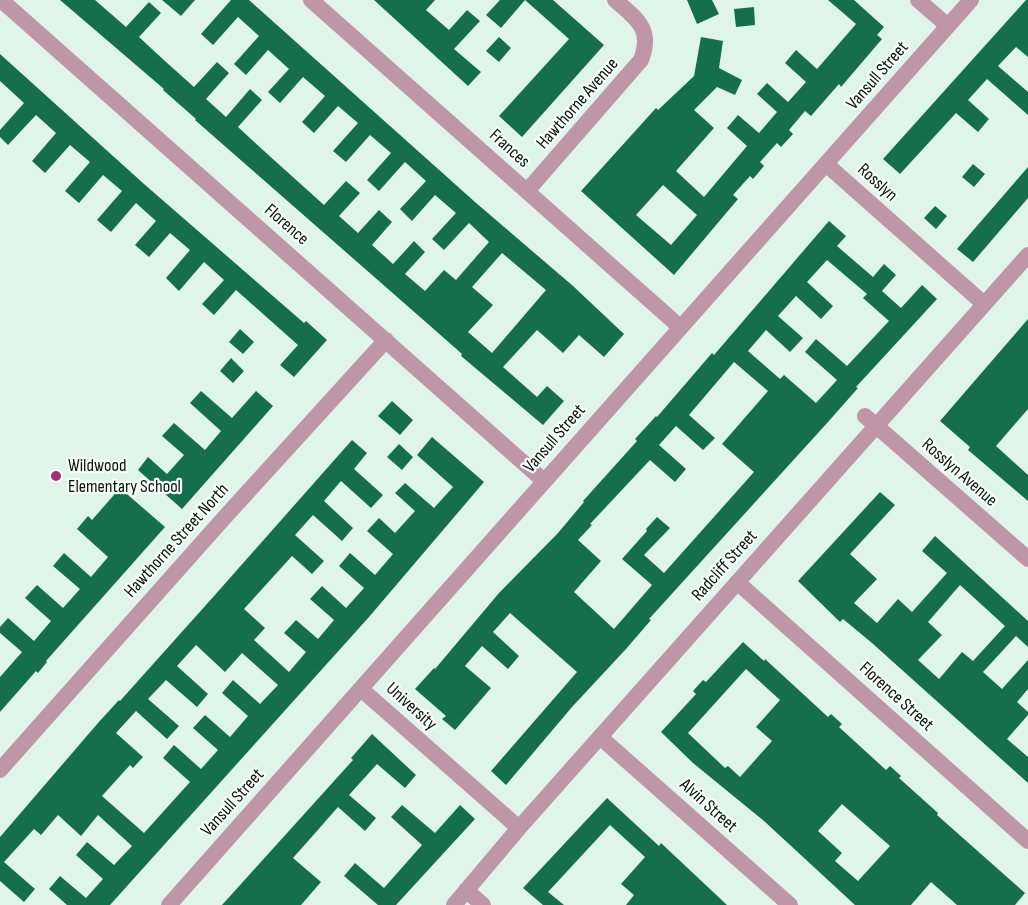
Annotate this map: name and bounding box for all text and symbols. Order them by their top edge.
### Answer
street label: Vansull Street [842,37,914,115]
street label: Hawthorne Avenue [533,54,623,154]
street label: Frances [484,125,534,173]
street label: Rosslyn [853,159,901,207]
street label: Florence [259,200,313,250]
street label: Vansull Street [519,400,591,478]
street label: Rosslyn Avenue [917,434,1001,512]
place label: Wildwood Elementary School [68,455,181,498]
marker: Wildwood Elementary School [49,469,63,483]
street label: Hawthorne Street North [120,480,234,602]
street label: Radcliff Street [688,526,762,606]
street label: Florence Street [854,658,938,736]
street label: University [381,678,441,736]
street label: Vansull Street [197,765,269,841]
street label: Alvin Street [675,775,741,837]

